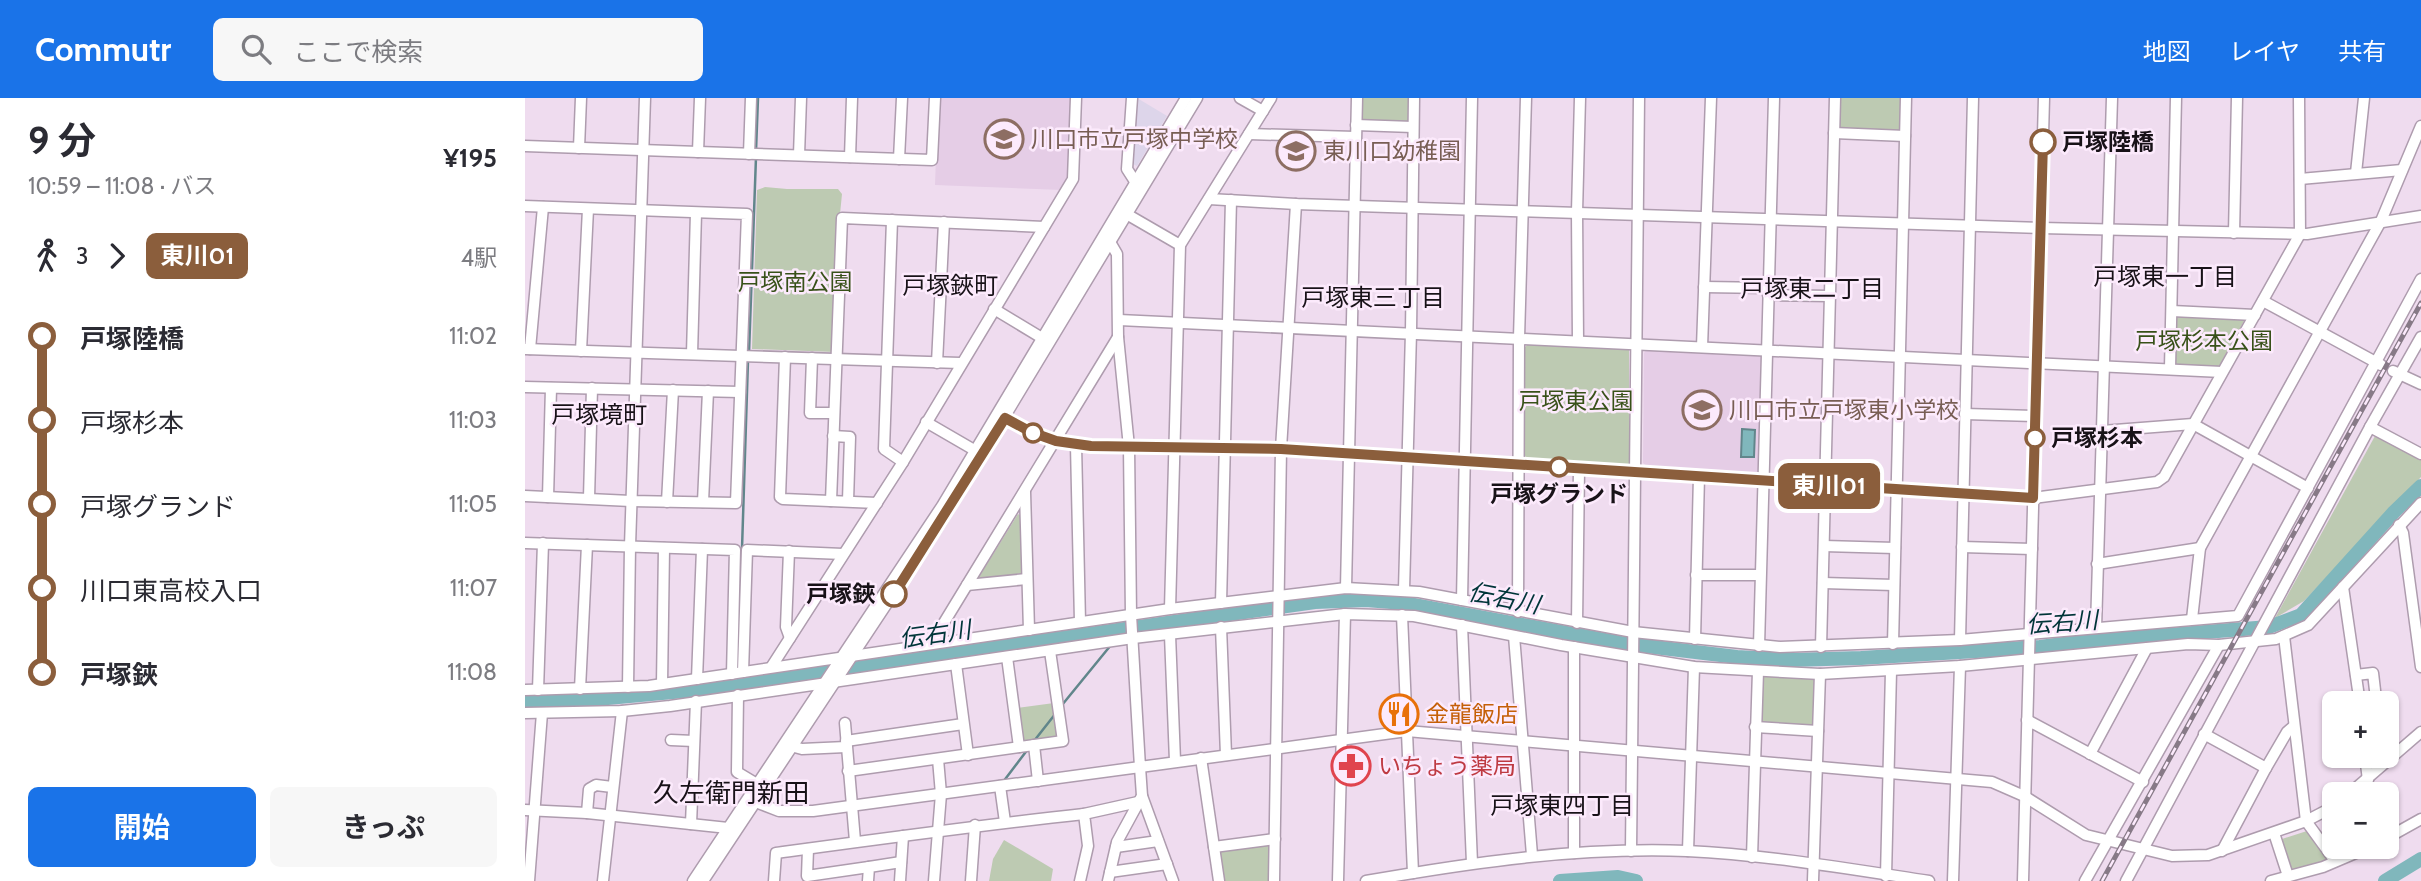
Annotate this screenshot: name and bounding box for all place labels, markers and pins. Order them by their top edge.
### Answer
school or university icon: 川口市立戸塚中学校 [983,118,1025,160]
place label: 川口市立戸塚中学校 [1031,125,1238,153]
place label: 戸塚陸橋 [2062,128,2154,156]
marker: 戸塚陸橋 [2030,129,2056,155]
school or university icon: 東川口幼稚園 [1275,130,1317,172]
place label: 東川口幼稚園 [1323,137,1461,165]
school or university icon: 川口市立戸塚東小学校 [1681,389,1723,431]
place label: 川口市立戸塚東小学校 [1729,396,1959,424]
unlabelled marker [1023,423,1043,443]
place label: 戸塚杉本 [2051,424,2143,452]
marker: 戸塚杉本 [2025,428,2045,448]
marker: 戸塚グランド [1549,457,1569,477]
place label: 戸塚グランド [1490,480,1628,508]
place label: 戸塚鋏 [806,580,876,608]
marker: 戸塚鋏 [881,581,907,607]
restaurant icon: 金龍飯店 [1378,693,1420,735]
place label: 金龍飯店 [1426,700,1518,728]
pharmacy icon: いちょう薬局 [1330,745,1372,787]
place label: いちょう薬局 [1378,752,1516,780]

